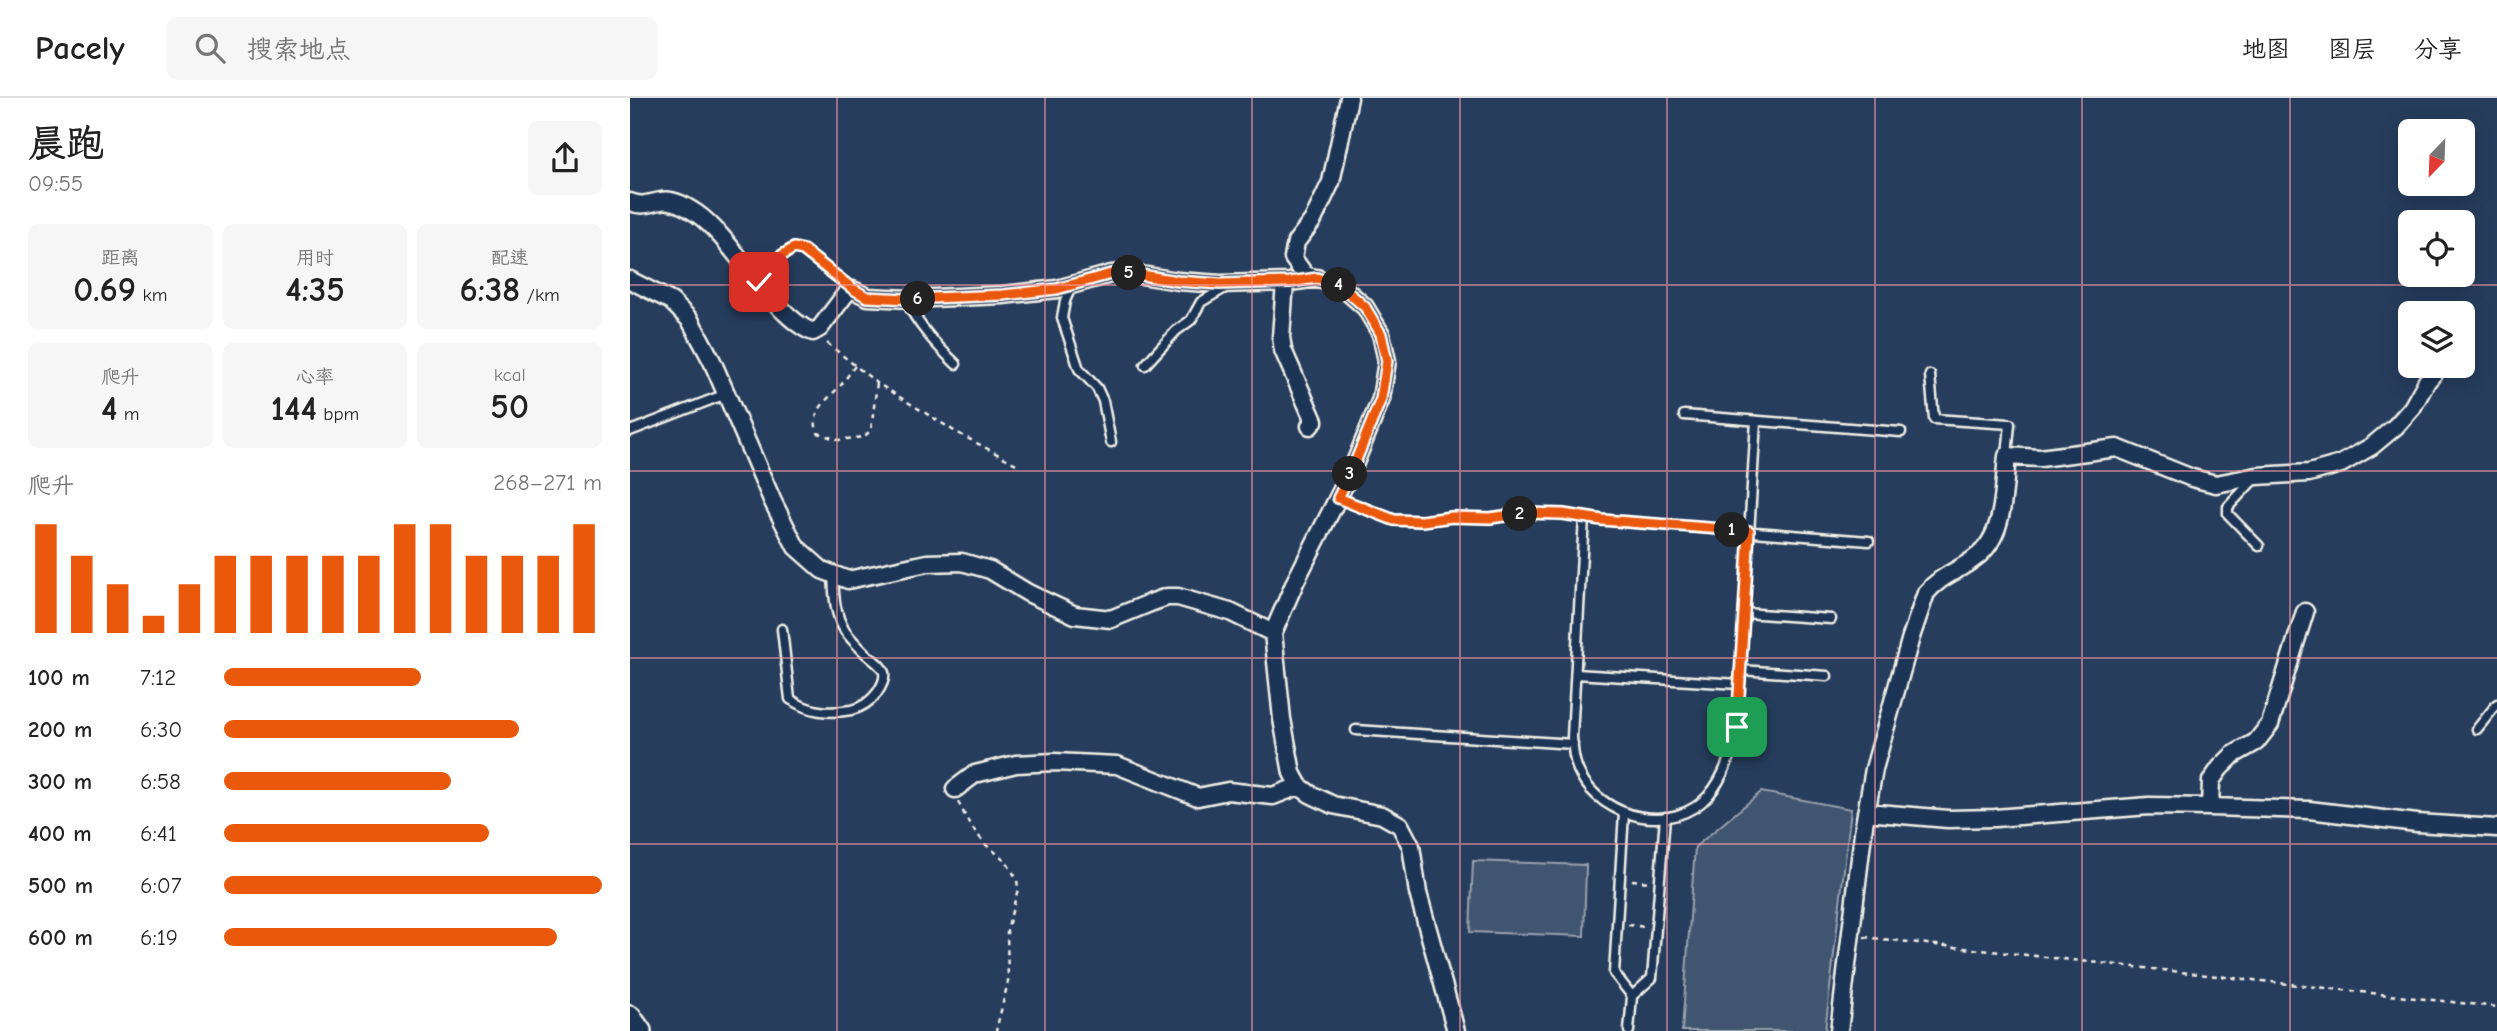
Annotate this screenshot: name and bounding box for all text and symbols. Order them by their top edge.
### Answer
search box [167,17,657,80]
text: Pacely [35,29,125,67]
icon: search [191,29,229,67]
text: 搜索地点 [247,35,351,65]
text: 地图 [2242,35,2290,63]
text: 图层 [2328,35,2376,63]
text: 分享 [2414,35,2462,63]
north arrow [2398,119,2474,196]
map controls [2398,119,2475,378]
button: share [528,121,602,195]
text: 晨跑 [28,122,104,166]
text: 09:55 [28,170,83,197]
button: locate [2398,210,2475,287]
text: 距离 [101,247,139,269]
text: 用时 [296,247,334,269]
text: 配速 [491,247,529,269]
pin [729,252,789,312]
pin: 5 [1112,256,1146,290]
text: 5 [1123,261,1134,283]
icon: check [740,263,778,301]
pin: 4 [1322,268,1356,302]
text: 0.69 [73,269,136,310]
text: 4:35 [285,269,345,310]
text: 6:38 [460,269,520,310]
text: 4 [1334,273,1343,295]
pin: 6 [900,282,936,316]
text: km [136,284,167,306]
text: /km [520,284,560,306]
text: 6 [913,287,922,309]
button: layers [2398,301,2475,378]
text: kcal [494,364,526,386]
text: 爬升 [101,366,139,388]
text: 心率 [296,366,334,388]
text: 50 [490,386,529,427]
text: 4 [101,388,118,429]
text: 144 [271,388,317,429]
text: m [118,403,140,425]
text: bpm [317,403,359,425]
pin: 3 [1332,456,1368,492]
text: 3 [1345,462,1354,484]
text: 268–271 m [493,469,602,496]
text: 爬升 [28,472,74,499]
pin: 2 [1502,496,1538,532]
text: 2 [1515,502,1524,524]
pin: 1 [1714,512,1750,548]
text: 1 [1728,518,1735,540]
text: 100 m [28,664,90,691]
text: 7:12 [140,664,176,691]
pin [1707,697,1767,757]
icon: arrive [1718,708,1756,746]
text: 200 m [28,716,92,743]
text: 6:30 [140,716,182,743]
text: 300 m [28,768,92,795]
text: 6:58 [140,768,181,795]
text: 400 m [28,820,92,847]
text: 6:41 [140,820,177,847]
text: 500 m [28,872,93,899]
text: 6:07 [140,872,182,899]
text: 600 m [28,924,93,951]
text: 6:19 [140,924,178,951]

